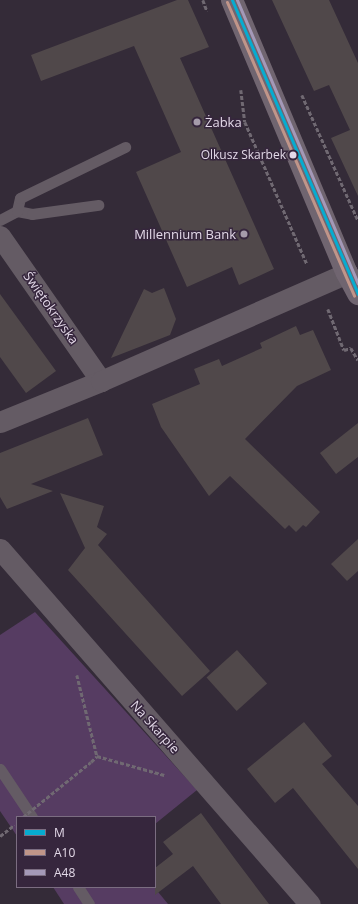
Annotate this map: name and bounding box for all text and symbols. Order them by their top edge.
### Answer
place label: Żabka [205,114,242,130]
marker: Żabka [192,117,202,127]
place label: Olkusz Skarbek [201,148,286,162]
marker: Olkusz Skarbek [288,150,298,160]
place label: Millennium Bank [134,226,236,242]
marker: Millennium Bank [239,229,249,239]
street label: Świętokrzyska [20,269,82,347]
street label: Na Skarpie [127,697,183,757]
legend [16,816,156,888]
text: M [54,824,65,841]
text: A10 [54,844,75,861]
text: A48 [54,864,75,881]

